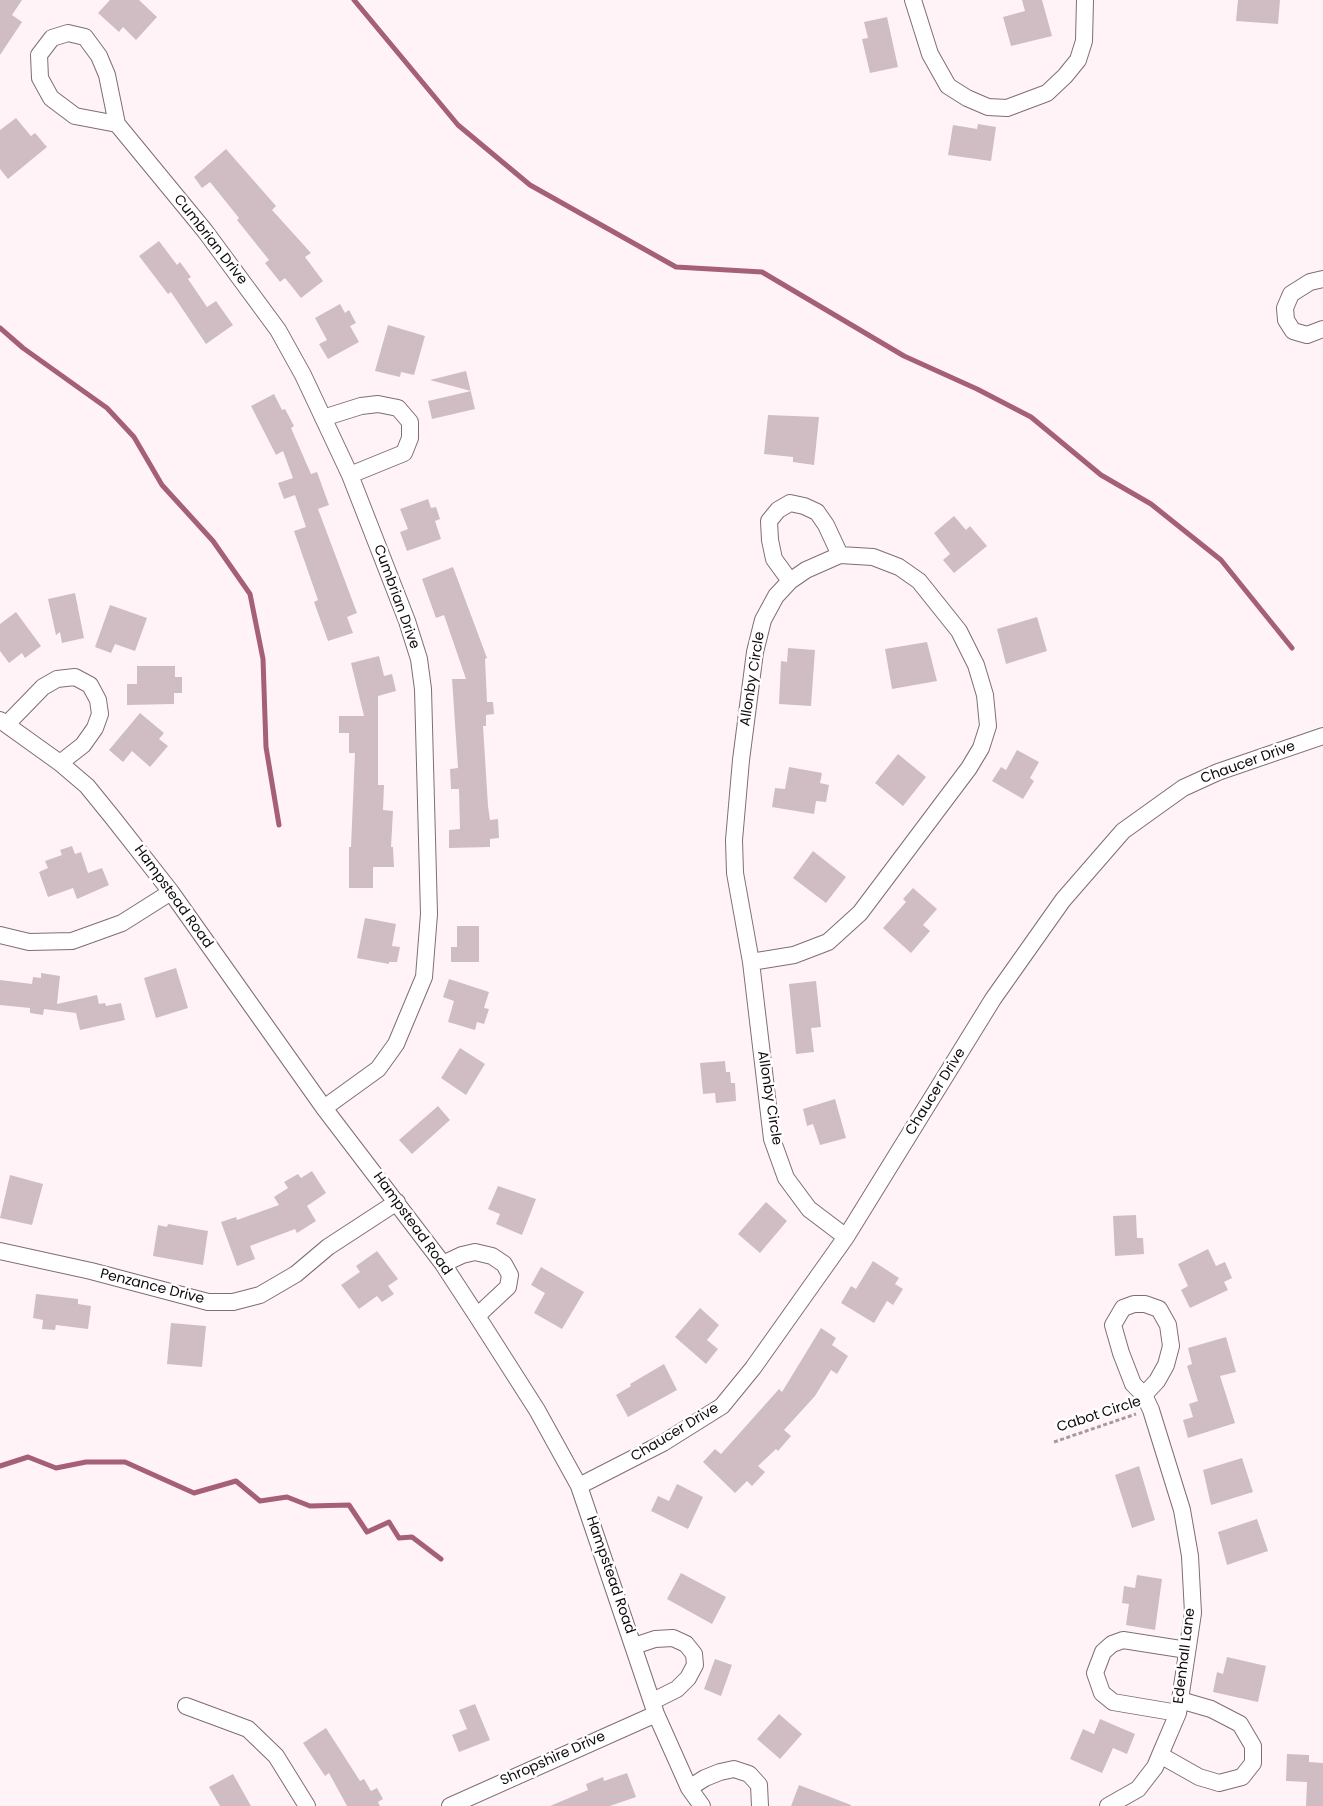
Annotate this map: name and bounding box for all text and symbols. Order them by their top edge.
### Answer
street label: Cumbrian Drive [170,192,250,288]
street label: Cumbrian Drive [369,543,423,651]
street label: Allonby Circle [737,631,769,727]
street label: Chaucer Drive [1198,738,1298,788]
street label: Hampstead Road [130,842,216,952]
street label: Chaucer Drive [903,1045,969,1139]
street label: Allonby Circle [753,1050,785,1146]
street label: Hampstead Road [369,1169,455,1279]
street label: Penzance Drive [98,1266,206,1308]
street label: Cabot Circle [1055,1393,1143,1437]
street label: Chaucer Drive [628,1400,722,1466]
street label: Hampstead Road [582,1514,638,1636]
street label: Edenhall Lane [1171,1607,1199,1705]
street label: Shropshire Drive [498,1728,608,1790]

